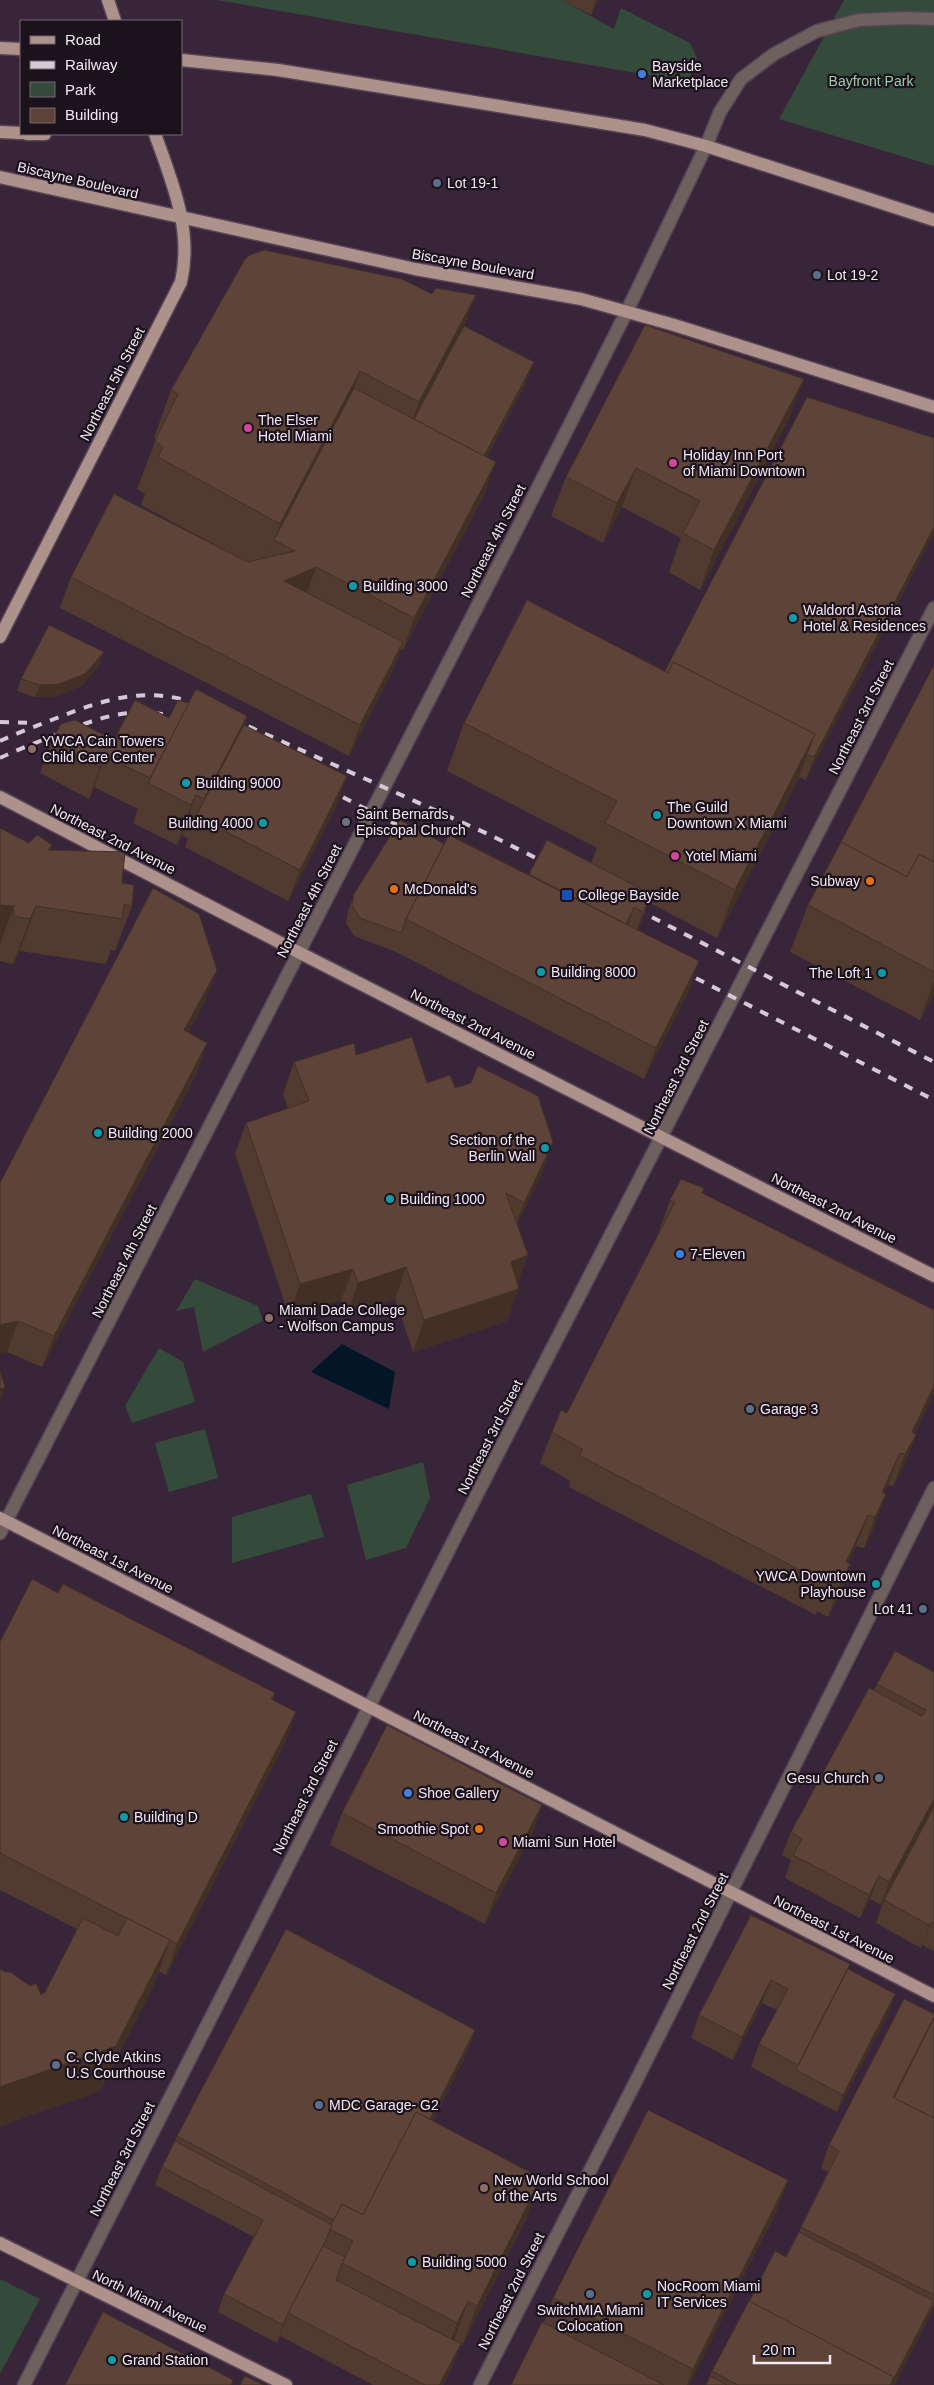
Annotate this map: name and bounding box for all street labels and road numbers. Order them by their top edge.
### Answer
street label: Biscayne Boulevard [16,158,140,202]
street label: Biscayne Boulevard [411,245,535,283]
street label: Northeast 5th Street [76,324,148,443]
street label: Northeast 4th Street [457,481,529,600]
street label: Northeast 3rd Street [825,657,897,777]
street label: Northeast 2nd Avenue [48,800,178,878]
street label: Northeast 4th Street [273,841,345,960]
street label: Northeast 2nd Avenue [408,985,538,1063]
street label: Northeast 3rd Street [640,1017,712,1137]
street label: Northeast 2nd Avenue [769,1169,899,1247]
street label: Northeast 4th Street [88,1201,160,1320]
street label: Northeast 3rd Street [454,1377,526,1497]
street label: Northeast 1st Avenue [50,1522,176,1597]
street label: Northeast 1st Avenue [411,1707,537,1782]
street label: Northeast 3rd Street [269,1737,341,1857]
street label: Northeast 2nd Street [659,1870,732,1992]
street label: Northeast 1st Avenue [771,1892,897,1967]
street label: Northeast 3rd Street [86,2099,158,2219]
street label: Northeast 2nd Street [475,2230,548,2352]
street label: North Miami Avenue [90,2266,210,2336]

